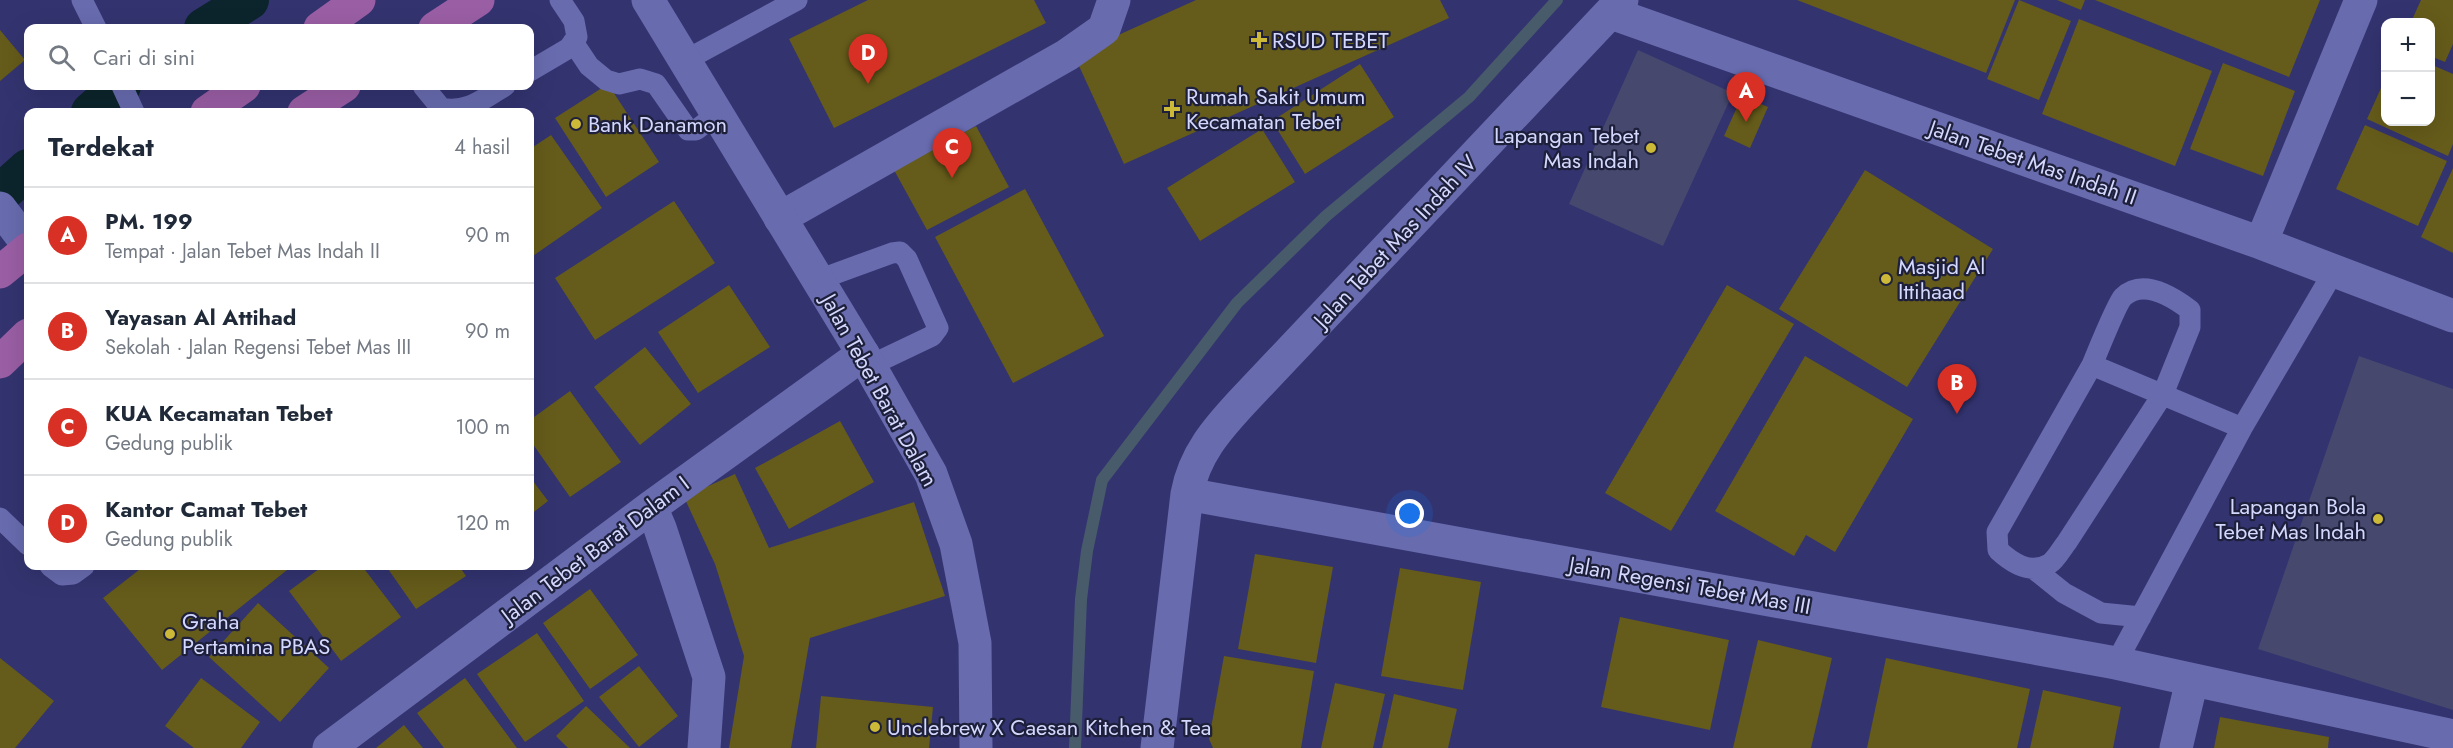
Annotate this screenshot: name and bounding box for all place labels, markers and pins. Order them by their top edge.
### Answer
place label: RSUD TEBET [1272,24,1389,56]
marker: RSUD TEBET [1250,31,1268,49]
pin: D [848,34,888,84]
pin: A [1726,72,1766,122]
place label: Rumah Sakit Umum Kecamatan Tebet [1186,80,1365,137]
marker: Rumah Sakit Umum Kecamatan Tebet [1163,100,1181,118]
place label: Bank Danamon [588,108,727,140]
marker: Bank Danamon [569,117,583,131]
place label: Lapangan Tebet Mas Indah [1494,119,1640,176]
pin: C [932,128,972,178]
marker: Lapangan Tebet Mas Indah [1644,141,1658,155]
place label: Masjid Al Ittihaad [1898,250,1985,307]
marker: Masjid Al Ittihaad [1879,272,1893,286]
pin: B [1938,364,1976,414]
place label: Lapangan Bola Tebet Mas Indah [2215,490,2366,547]
marker: Lapangan Bola Tebet Mas Indah [2371,512,2385,526]
place label: Graha Pertamina PBAS [182,605,330,662]
marker: Graha Pertamina PBAS [163,627,177,641]
place label: Unclebrew X Caesan Kitchen & Tea [887,711,1211,743]
marker: Unclebrew X Caesan Kitchen & Tea [868,720,882,734]

